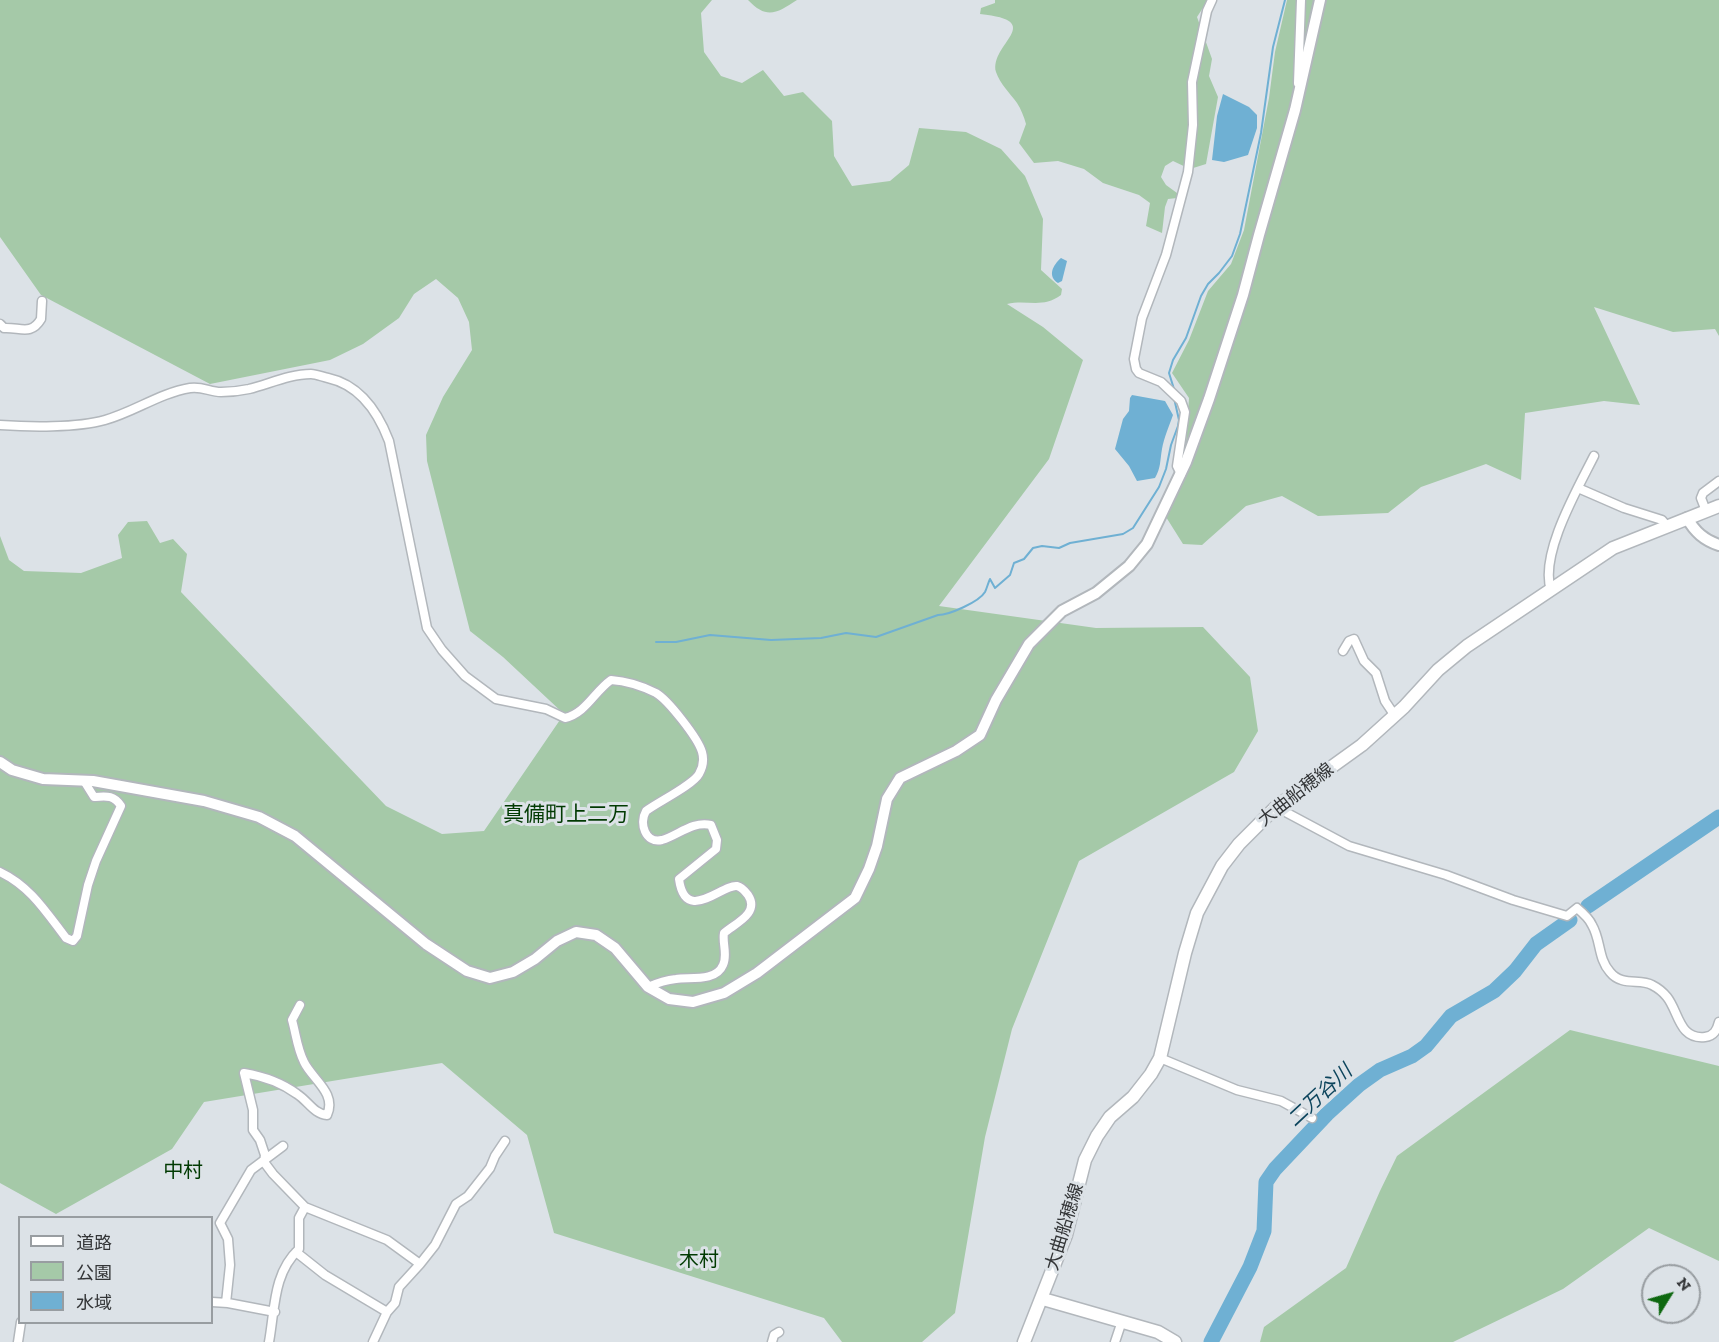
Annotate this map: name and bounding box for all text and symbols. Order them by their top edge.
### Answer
street label: 大曲船穂線 [1254,759,1338,831]
district label: 真備町上二万 [503,802,629,828]
water label: 二万谷川 [1283,1060,1357,1132]
district label: 中村 [163,1159,203,1183]
street label: 大曲船穂線 [1042,1181,1088,1273]
legend [18,1216,213,1324]
text: 道路 [76,1232,112,1254]
district label: 木村 [679,1248,719,1272]
text: 公園 [76,1262,112,1284]
north arrow [1641,1264,1701,1324]
text: N [1673,1273,1695,1295]
text: 水域 [76,1292,112,1314]

